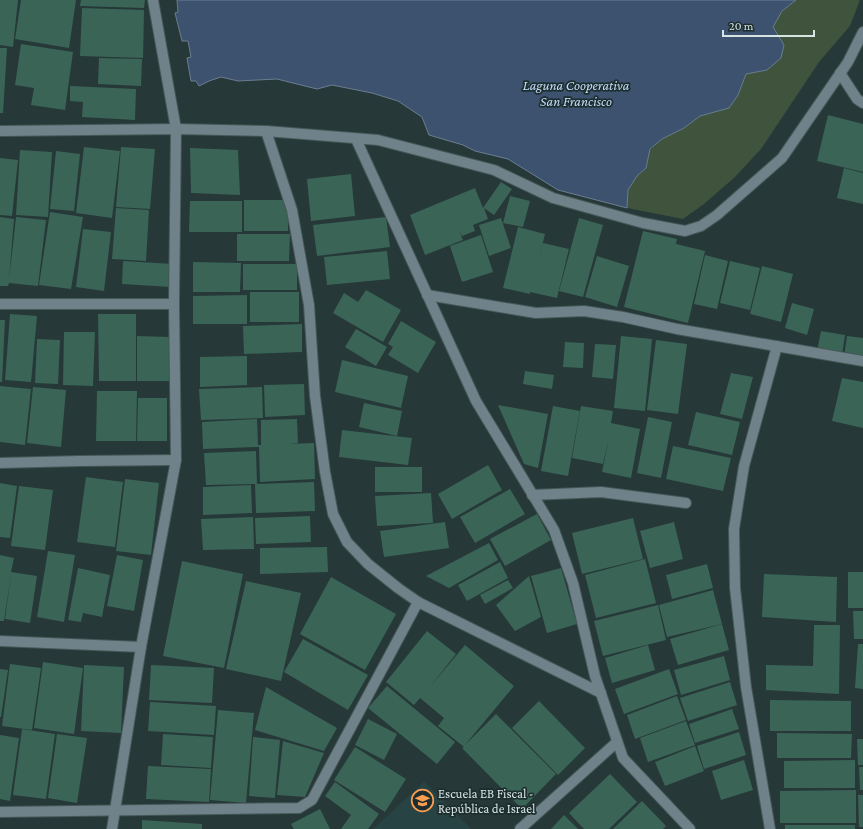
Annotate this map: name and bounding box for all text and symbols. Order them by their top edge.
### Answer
scale bar [723,12,814,38]
text: 20 m [729,19,754,33]
water label: Laguna Cooperativa San Francisco [523,77,630,109]
place label: Escuela EB Fiscal - República de Israel [438,786,536,816]
school or university icon: Escuela EB Fiscal - República de Israel [410,787,436,813]

